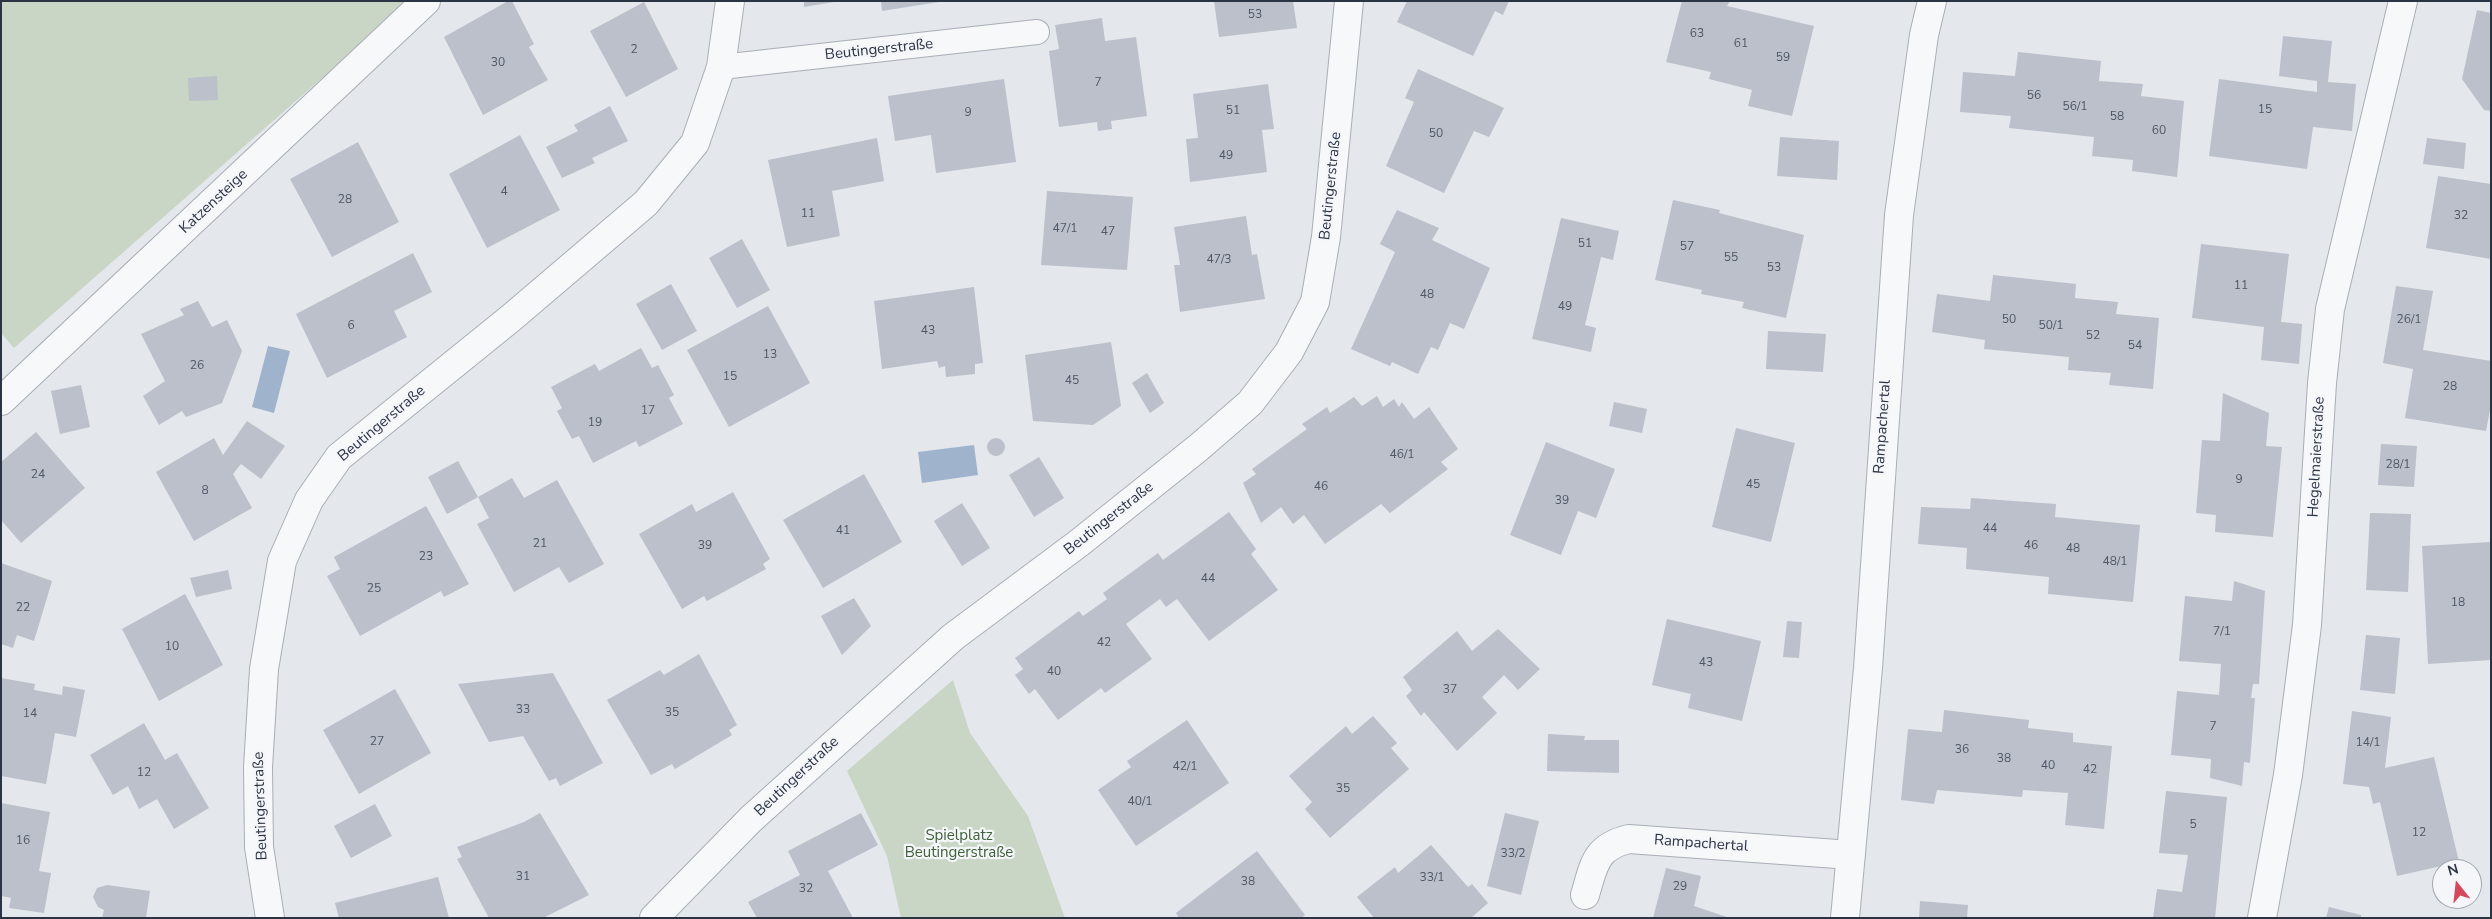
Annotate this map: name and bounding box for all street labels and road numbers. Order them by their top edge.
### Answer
street label: Beutingerstraße [824,35,934,65]
street label: Beutingerstraße [1316,131,1346,241]
street label: Katzensteige [176,166,252,238]
street label: Rampachertal [1871,379,1895,475]
street label: Beutingerstraße [335,382,429,466]
street label: Hegelmaierstraße [2305,396,2329,518]
street label: Beutingerstraße [1061,478,1157,560]
street label: Beutingerstraße [751,733,843,821]
street label: Beutingerstraße [250,751,272,861]
street label: Rampachertal [1653,832,1749,856]

